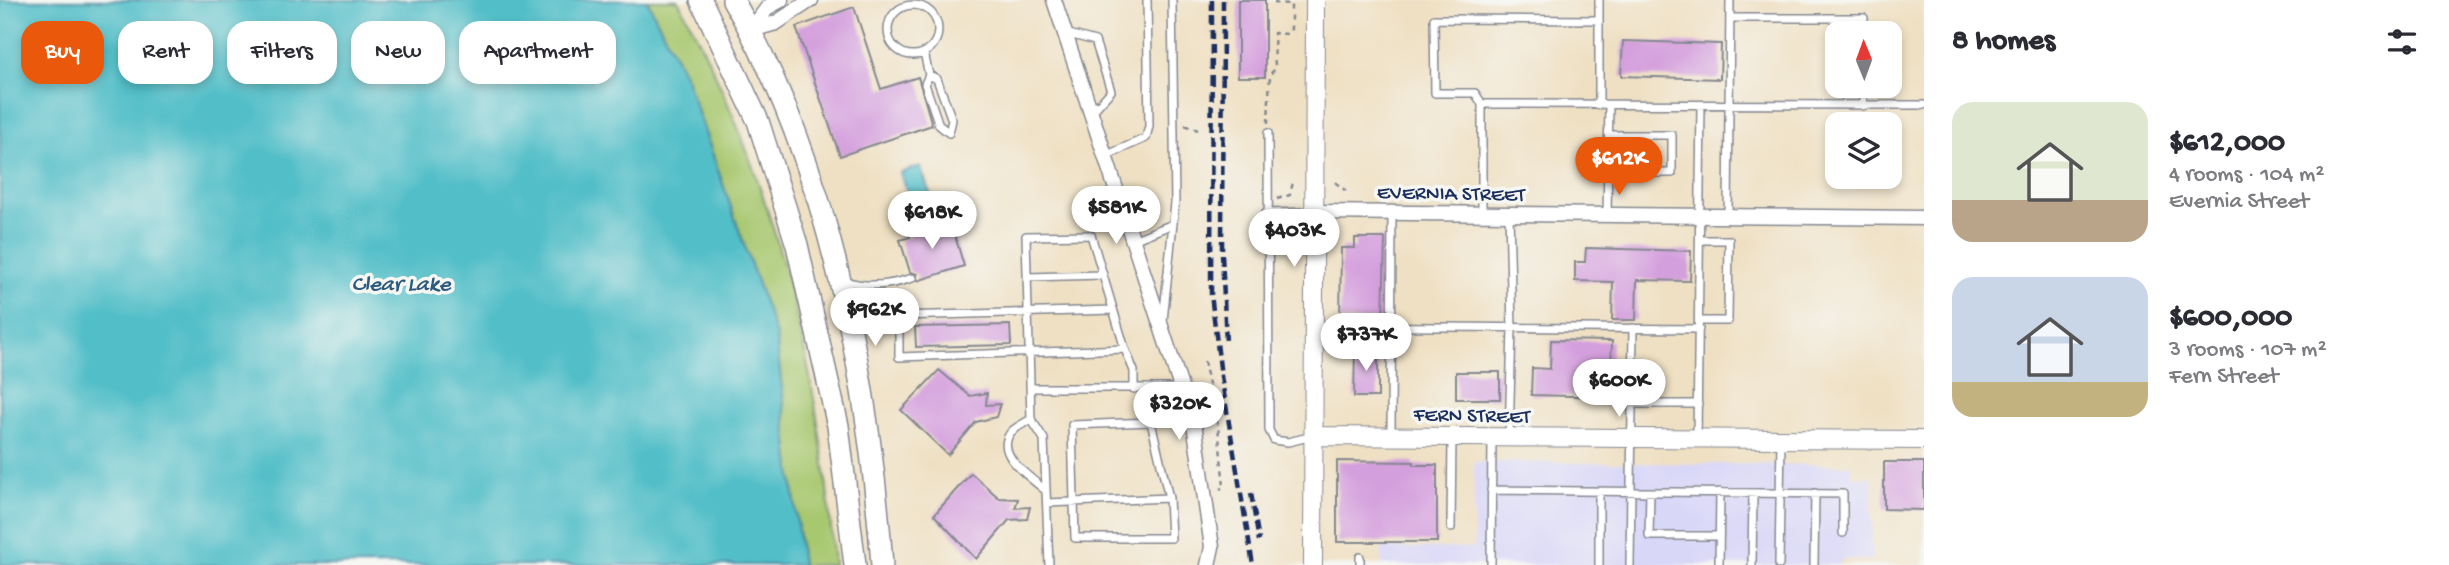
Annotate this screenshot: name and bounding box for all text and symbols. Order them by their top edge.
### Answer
chip: Buy [21,21,104,84]
chip: Rent [118,21,213,84]
chip: Filters [227,21,337,84]
chip: New [351,21,445,84]
chip: Apartment [459,21,616,84]
north arrow [1825,21,1902,98]
map controls [1825,21,1902,189]
icon: filters [2383,23,2421,61]
text: 8 homes [1952,25,2055,60]
button: layers [1825,112,1902,189]
text: $612,000 [2169,127,2285,162]
icon: home [2008,130,2092,214]
pin: $612K [1570,138,1668,197]
text: $612K [1591,146,1647,173]
text: 4 rooms · 104 m² [2169,162,2324,189]
street label: EVERNIA STREET [1377,182,1526,209]
pin: $581K [1067,187,1165,246]
text: Evernia Street [2169,189,2309,216]
pin: $618K [883,191,981,251]
text: $581K [1088,195,1144,222]
text: $618K [904,200,960,227]
pin: $403K [1245,210,1343,269]
text: $403K [1265,218,1323,245]
water label: Clear Lake [351,272,452,299]
pin: $962K [826,288,924,348]
text: $962K [846,297,904,324]
text: $600,000 [2169,302,2292,337]
icon: home [2008,305,2092,389]
pin: $737K [1317,314,1415,373]
text: $737K [1337,322,1395,349]
text: 3 rooms · 107 m² [2169,337,2327,364]
pin: $600K [1570,360,1668,419]
text: Fern Street [2169,364,2279,391]
text: $600K [1589,368,1649,395]
pin: $320K [1130,382,1228,442]
text: $320K [1149,391,1209,418]
street label: FERN STREET [1412,404,1531,431]

